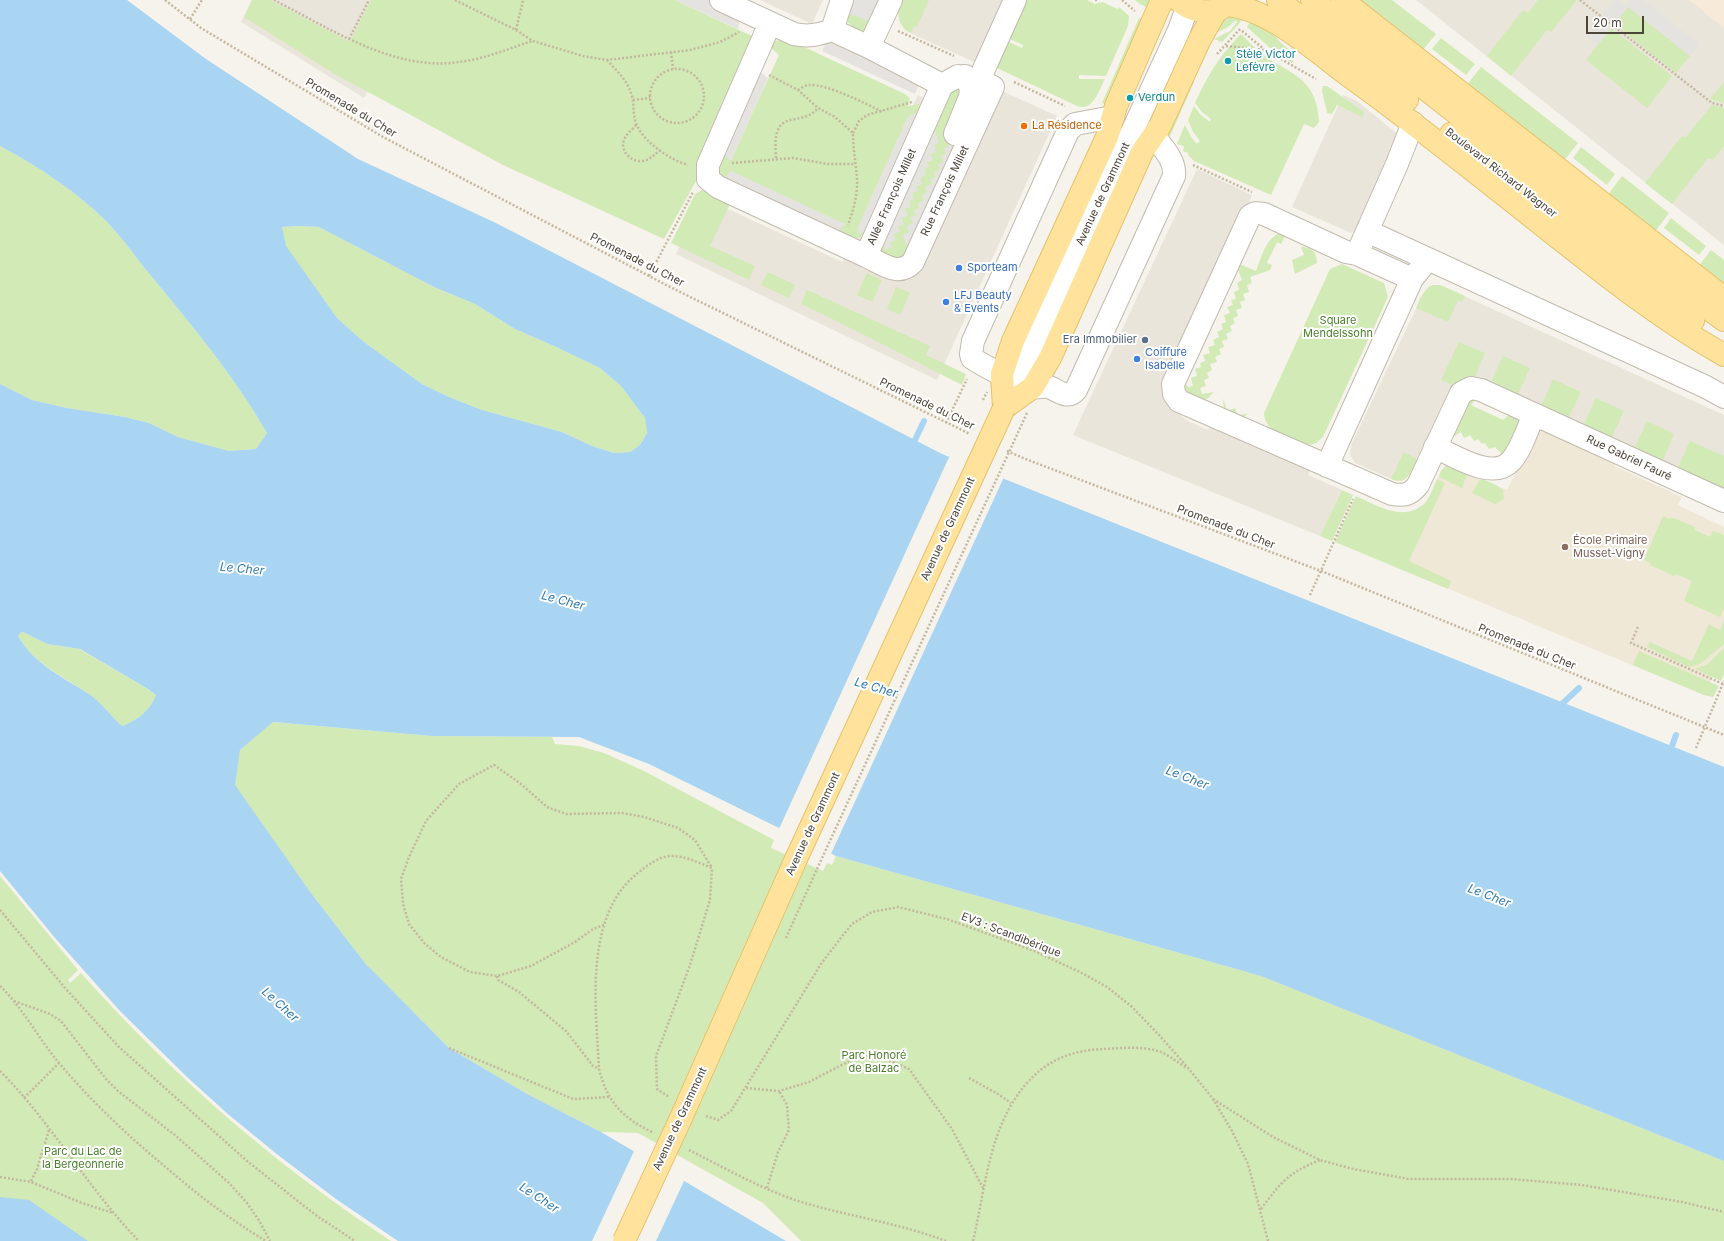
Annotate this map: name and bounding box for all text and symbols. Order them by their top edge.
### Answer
scale bar [1588,8,1646,34]
text: 20 m [1593,15,1622,30]
place label: Stèle Victor Lefèvre [1236,48,1296,74]
marker: Stèle Victor Lefèvre [1223,56,1233,66]
street label: Promenade du Cher [303,76,399,140]
place label: Verdun [1138,91,1175,105]
marker: Verdun [1125,93,1135,103]
place label: La Résidence [1032,119,1102,133]
marker: La Résidence [1019,121,1029,131]
street label: Boulevard Richard Wagner [1443,125,1559,221]
street label: Avenue de Grammont [1073,140,1133,248]
street label: Rue François Millet [918,144,972,238]
street label: Allée François Millet [865,147,919,247]
street label: Promenade du Cher [588,231,686,289]
place label: Sporteam [967,261,1018,275]
marker: Sporteam [954,263,964,273]
place label: LFJ Beauty & Events [954,289,1012,315]
marker: LFJ Beauty & Events [941,297,951,307]
park label: Square Mendelssohn [1303,314,1373,340]
place label: Era Immobilier [1063,333,1137,347]
marker: Era Immobilier [1140,335,1150,345]
place label: Coiffure Isabelle [1145,346,1187,372]
marker: Coiffure Isabelle [1132,354,1142,364]
street label: Promenade du Cher [877,375,977,433]
street label: Rue Gabriel Fauré [1584,432,1674,484]
street label: Avenue de Grammont [918,475,978,583]
street label: Promenade du Cher [1175,502,1277,552]
place label: École Primaire Musset-Vigny [1573,534,1648,560]
marker: École Primaire Musset-Vigny [1560,542,1570,552]
water label: Le Cher [219,560,265,578]
water label: Le Cher [540,588,586,614]
street label: Promenade du Cher [1476,621,1578,673]
water label: Le Cher [853,675,899,701]
water label: Le Cher [1164,763,1210,793]
street label: Avenue de Grammont [783,770,843,878]
water label: Le Cher [1466,881,1512,911]
street label: EV3 : Scandibérique [959,910,1063,960]
water label: Le Cher [259,985,301,1025]
park label: Parc Honoré de Balzac [842,1049,906,1075]
street label: Avenue de Grammont [650,1065,710,1173]
park label: Parc du Lac de la Bergeonnerie [42,1145,124,1171]
water label: Le Cher [516,1180,562,1216]

